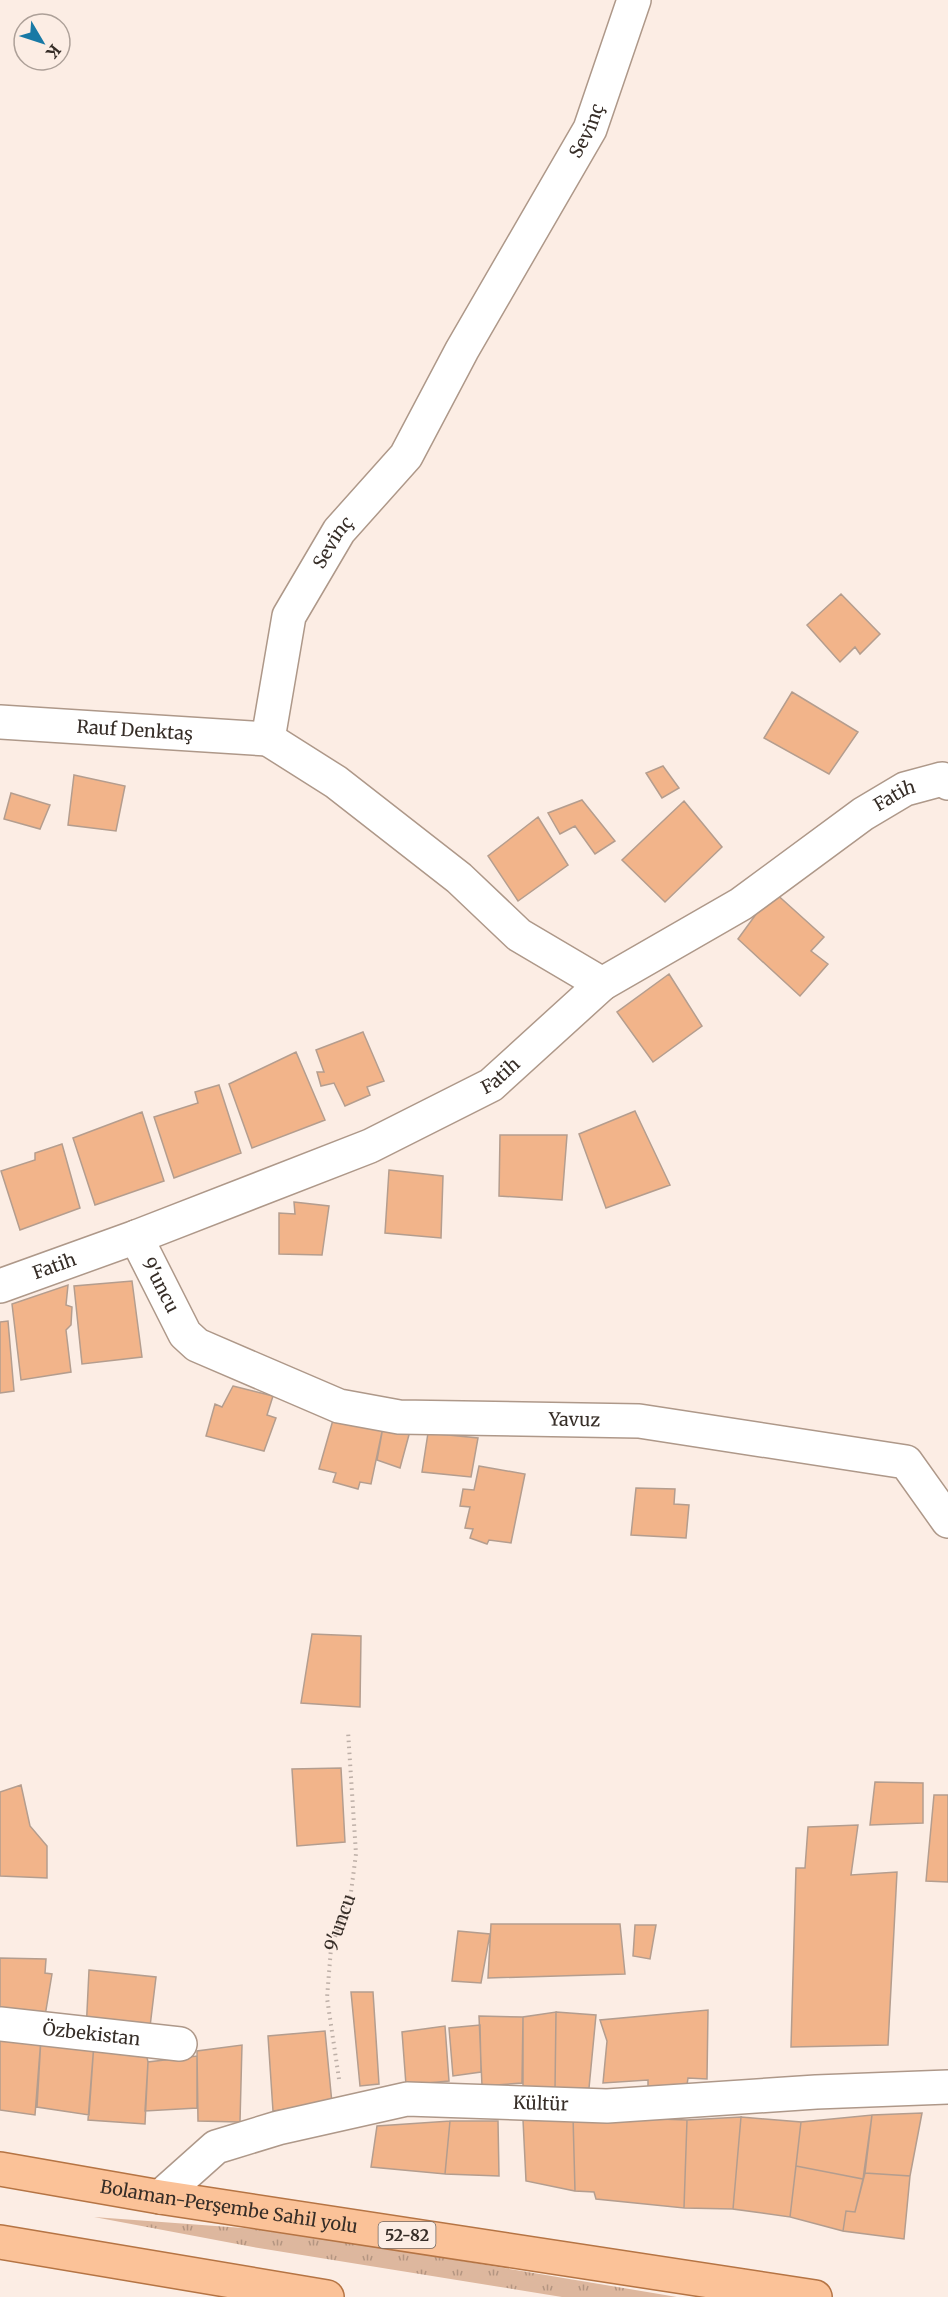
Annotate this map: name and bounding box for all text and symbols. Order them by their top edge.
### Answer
north arrow [12,12,72,72]
text: K [42,41,65,62]
street label: Sevinç [564,101,609,162]
street label: Sevinç [307,511,358,573]
street label: Rauf Denktaş [76,715,194,745]
street label: Fatih [869,775,918,816]
street label: Fatih [477,1052,524,1099]
street label: Fatih [30,1247,79,1284]
street label: 9'uncu [137,1253,184,1317]
street label: Yavuz [548,1407,601,1431]
street label: 9'uncu [319,1891,360,1954]
street label: Özbekistan [41,2017,142,2051]
street label: Kültür [513,2091,569,2116]
street label: Bolaman-Perşembe Sahil yolu [98,2175,359,2238]
road number: 52-82 [378,2222,436,2248]

